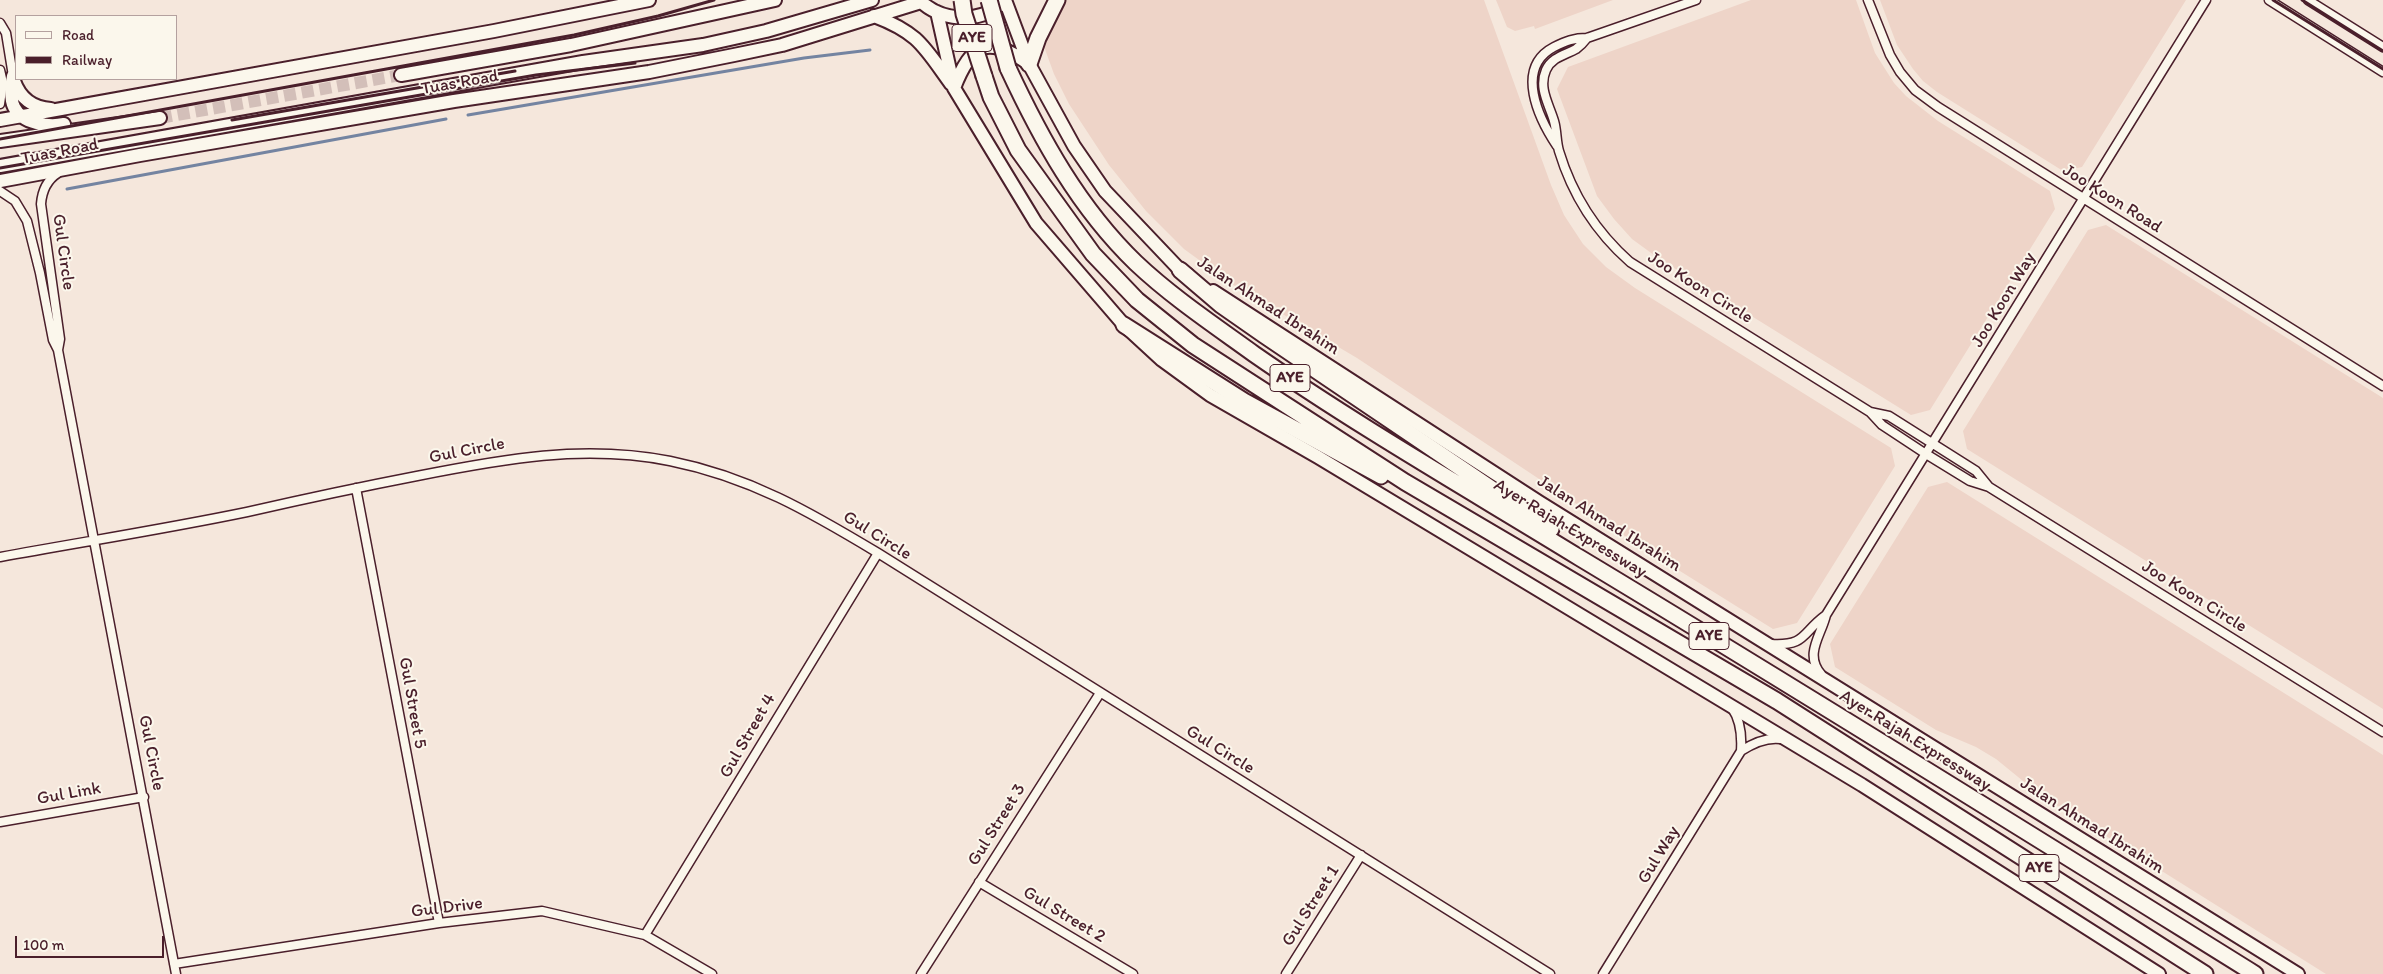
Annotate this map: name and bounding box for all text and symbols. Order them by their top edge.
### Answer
legend [15,15,178,80]
road number: AYE [952,24,992,52]
text: Road [62,26,94,44]
text: Railway [62,51,112,69]
street label: Tuas Road [419,66,501,100]
street label: Tuas Road [19,134,101,170]
street label: Joo Koon Road [2058,160,2166,238]
street label: Gul Circle [47,213,79,291]
street label: Joo Koon Circle [1643,247,1757,329]
street label: Joo Koon Way [1967,248,2041,352]
street label: Jalan Ahmad Ibrahim [1193,252,1343,360]
road number: AYE [1270,364,1310,392]
street label: Gul Circle [427,433,507,469]
street label: Jalan Ahmad Ibrahim [1533,471,1685,577]
street label: Ayer Rajah Expressway [1490,475,1650,583]
street label: Gul Circle [839,507,915,565]
street label: Joo Koon Circle [2137,556,2251,638]
road number: AYE [1689,622,1729,650]
street label: Gul Street 5 [393,656,431,750]
street label: Ayer Rajah Expressway [1835,686,1995,796]
street label: Gul Street 4 [715,690,781,782]
street label: Gul Circle [133,713,169,793]
street label: Gul Circle [1182,721,1258,779]
street label: Jalan Ahmad Ibrahim [2016,773,2168,879]
street label: Gul Link [35,778,103,810]
street label: Gul Street 3 [963,780,1031,870]
street label: Gul Way [1633,822,1685,888]
road number: AYE [2019,854,2059,881]
street label: Gul Street 1 [1278,861,1344,951]
street label: Gul Street 2 [1019,882,1109,948]
street label: Gul Drive [410,893,484,923]
scale bar [18,926,166,958]
text: 100 m [23,936,64,954]

